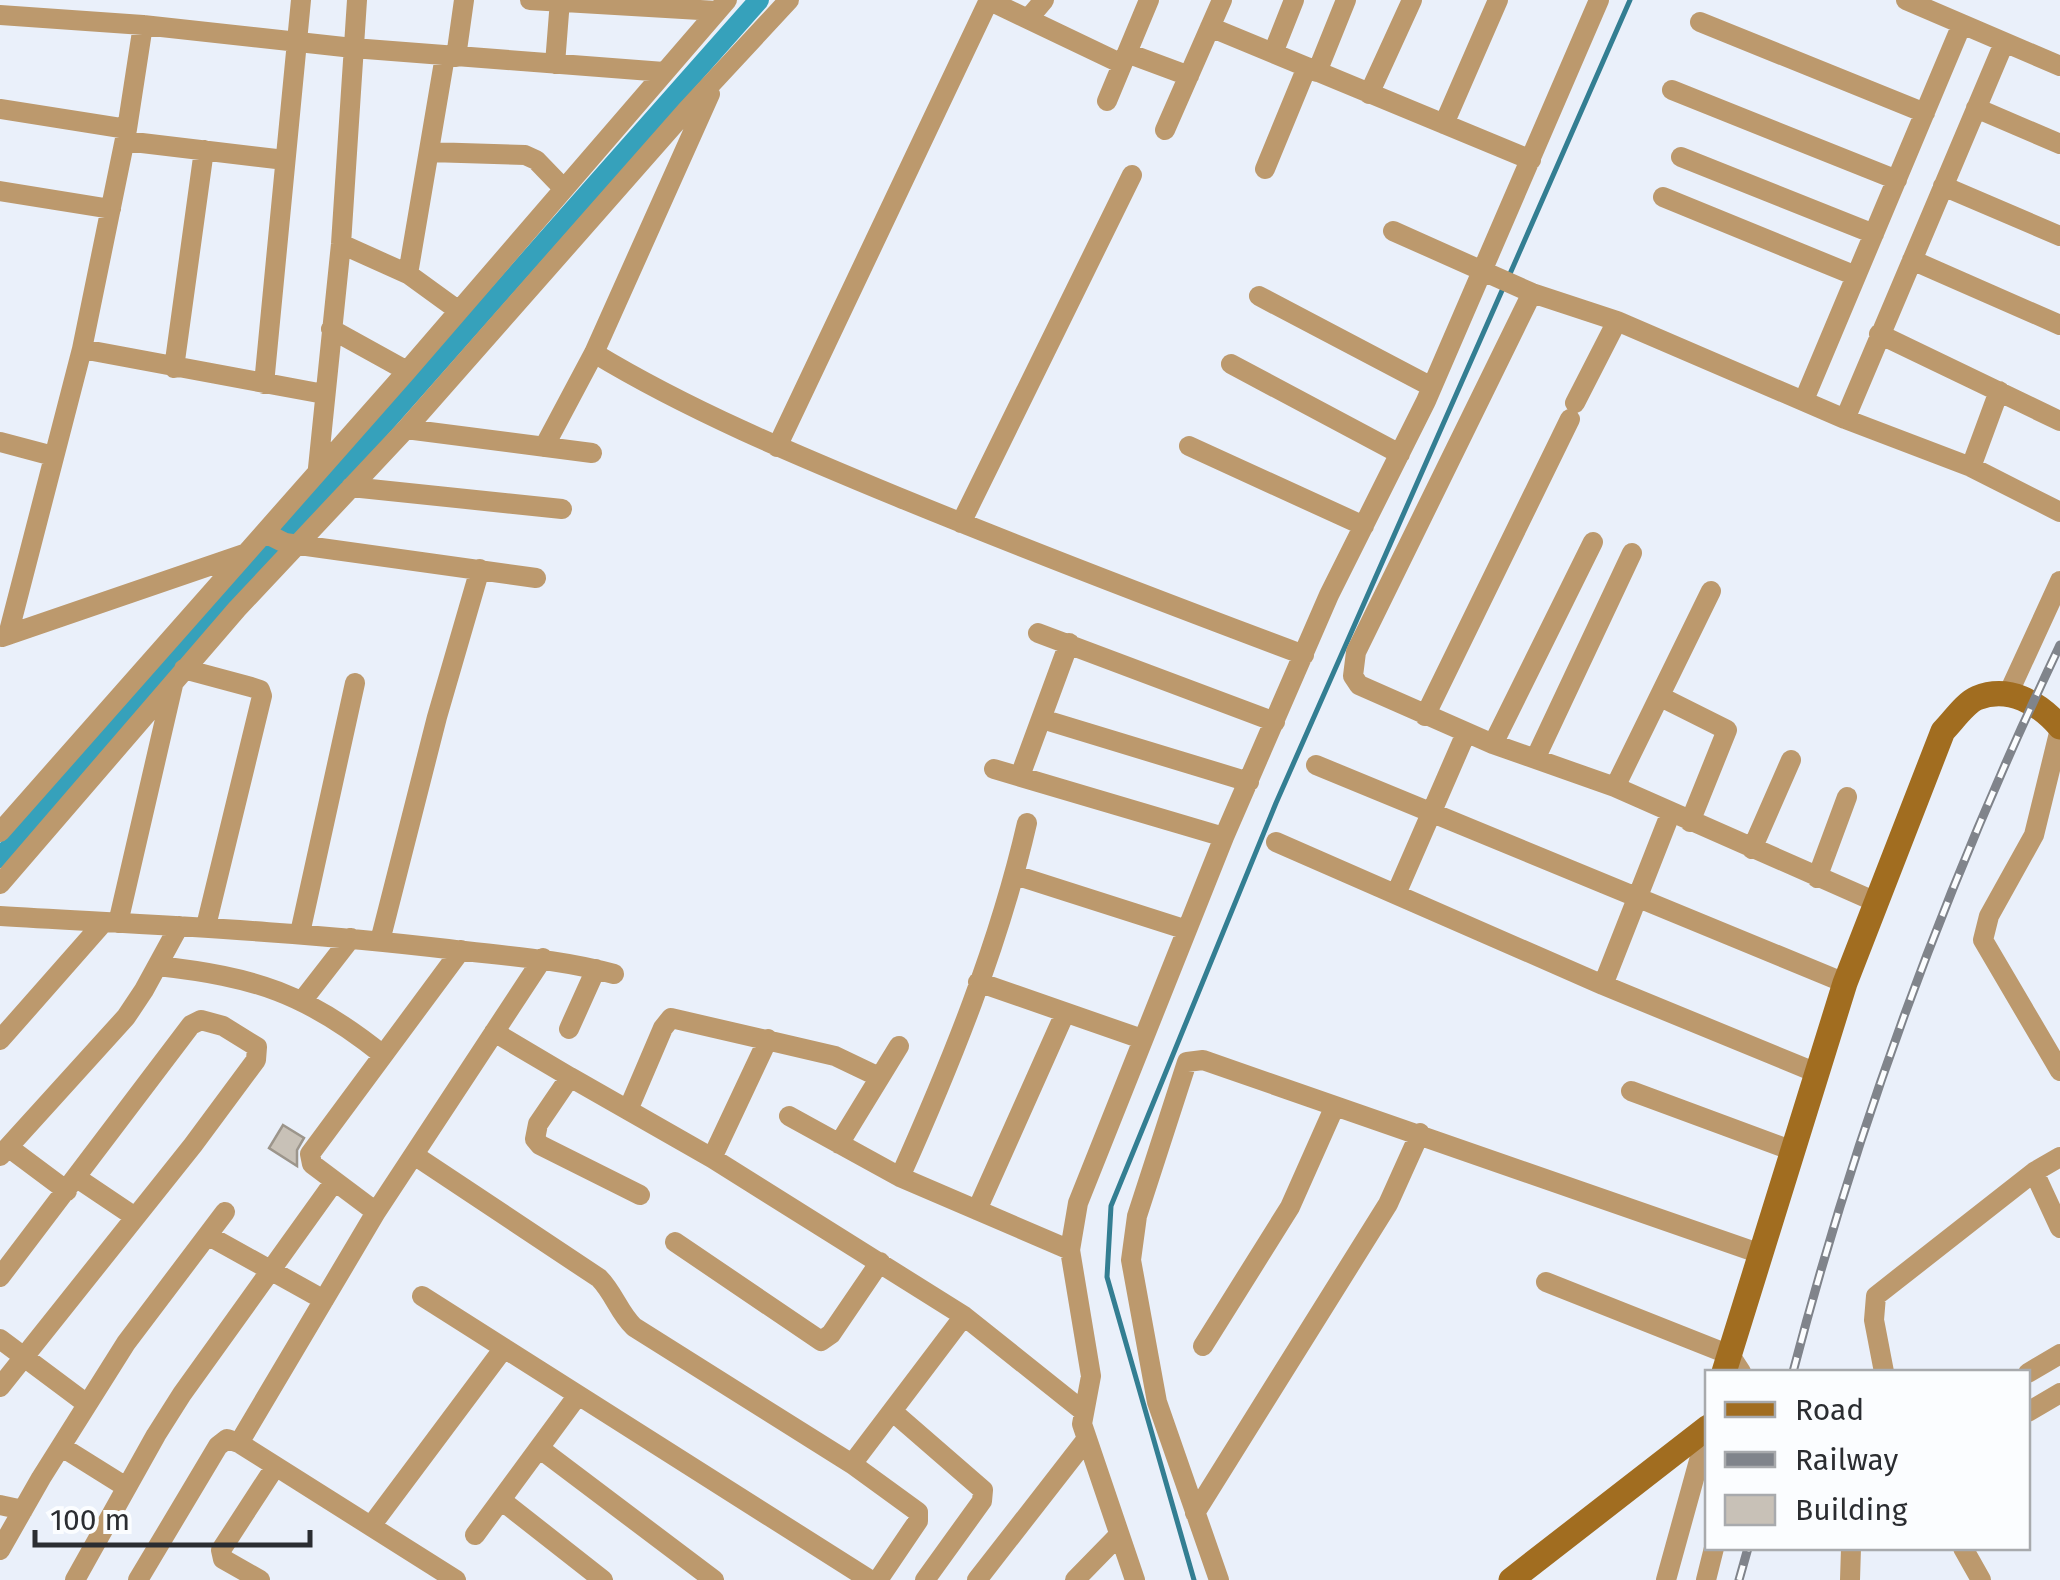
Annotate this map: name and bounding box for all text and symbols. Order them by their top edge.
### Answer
legend [1705,1370,2030,1550]
text: Road [1795,1392,1864,1428]
text: Railway [1795,1442,1898,1478]
scale bar [35,1485,310,1547]
text: Building [1795,1492,1908,1528]
text: 100 m [50,1502,130,1538]

